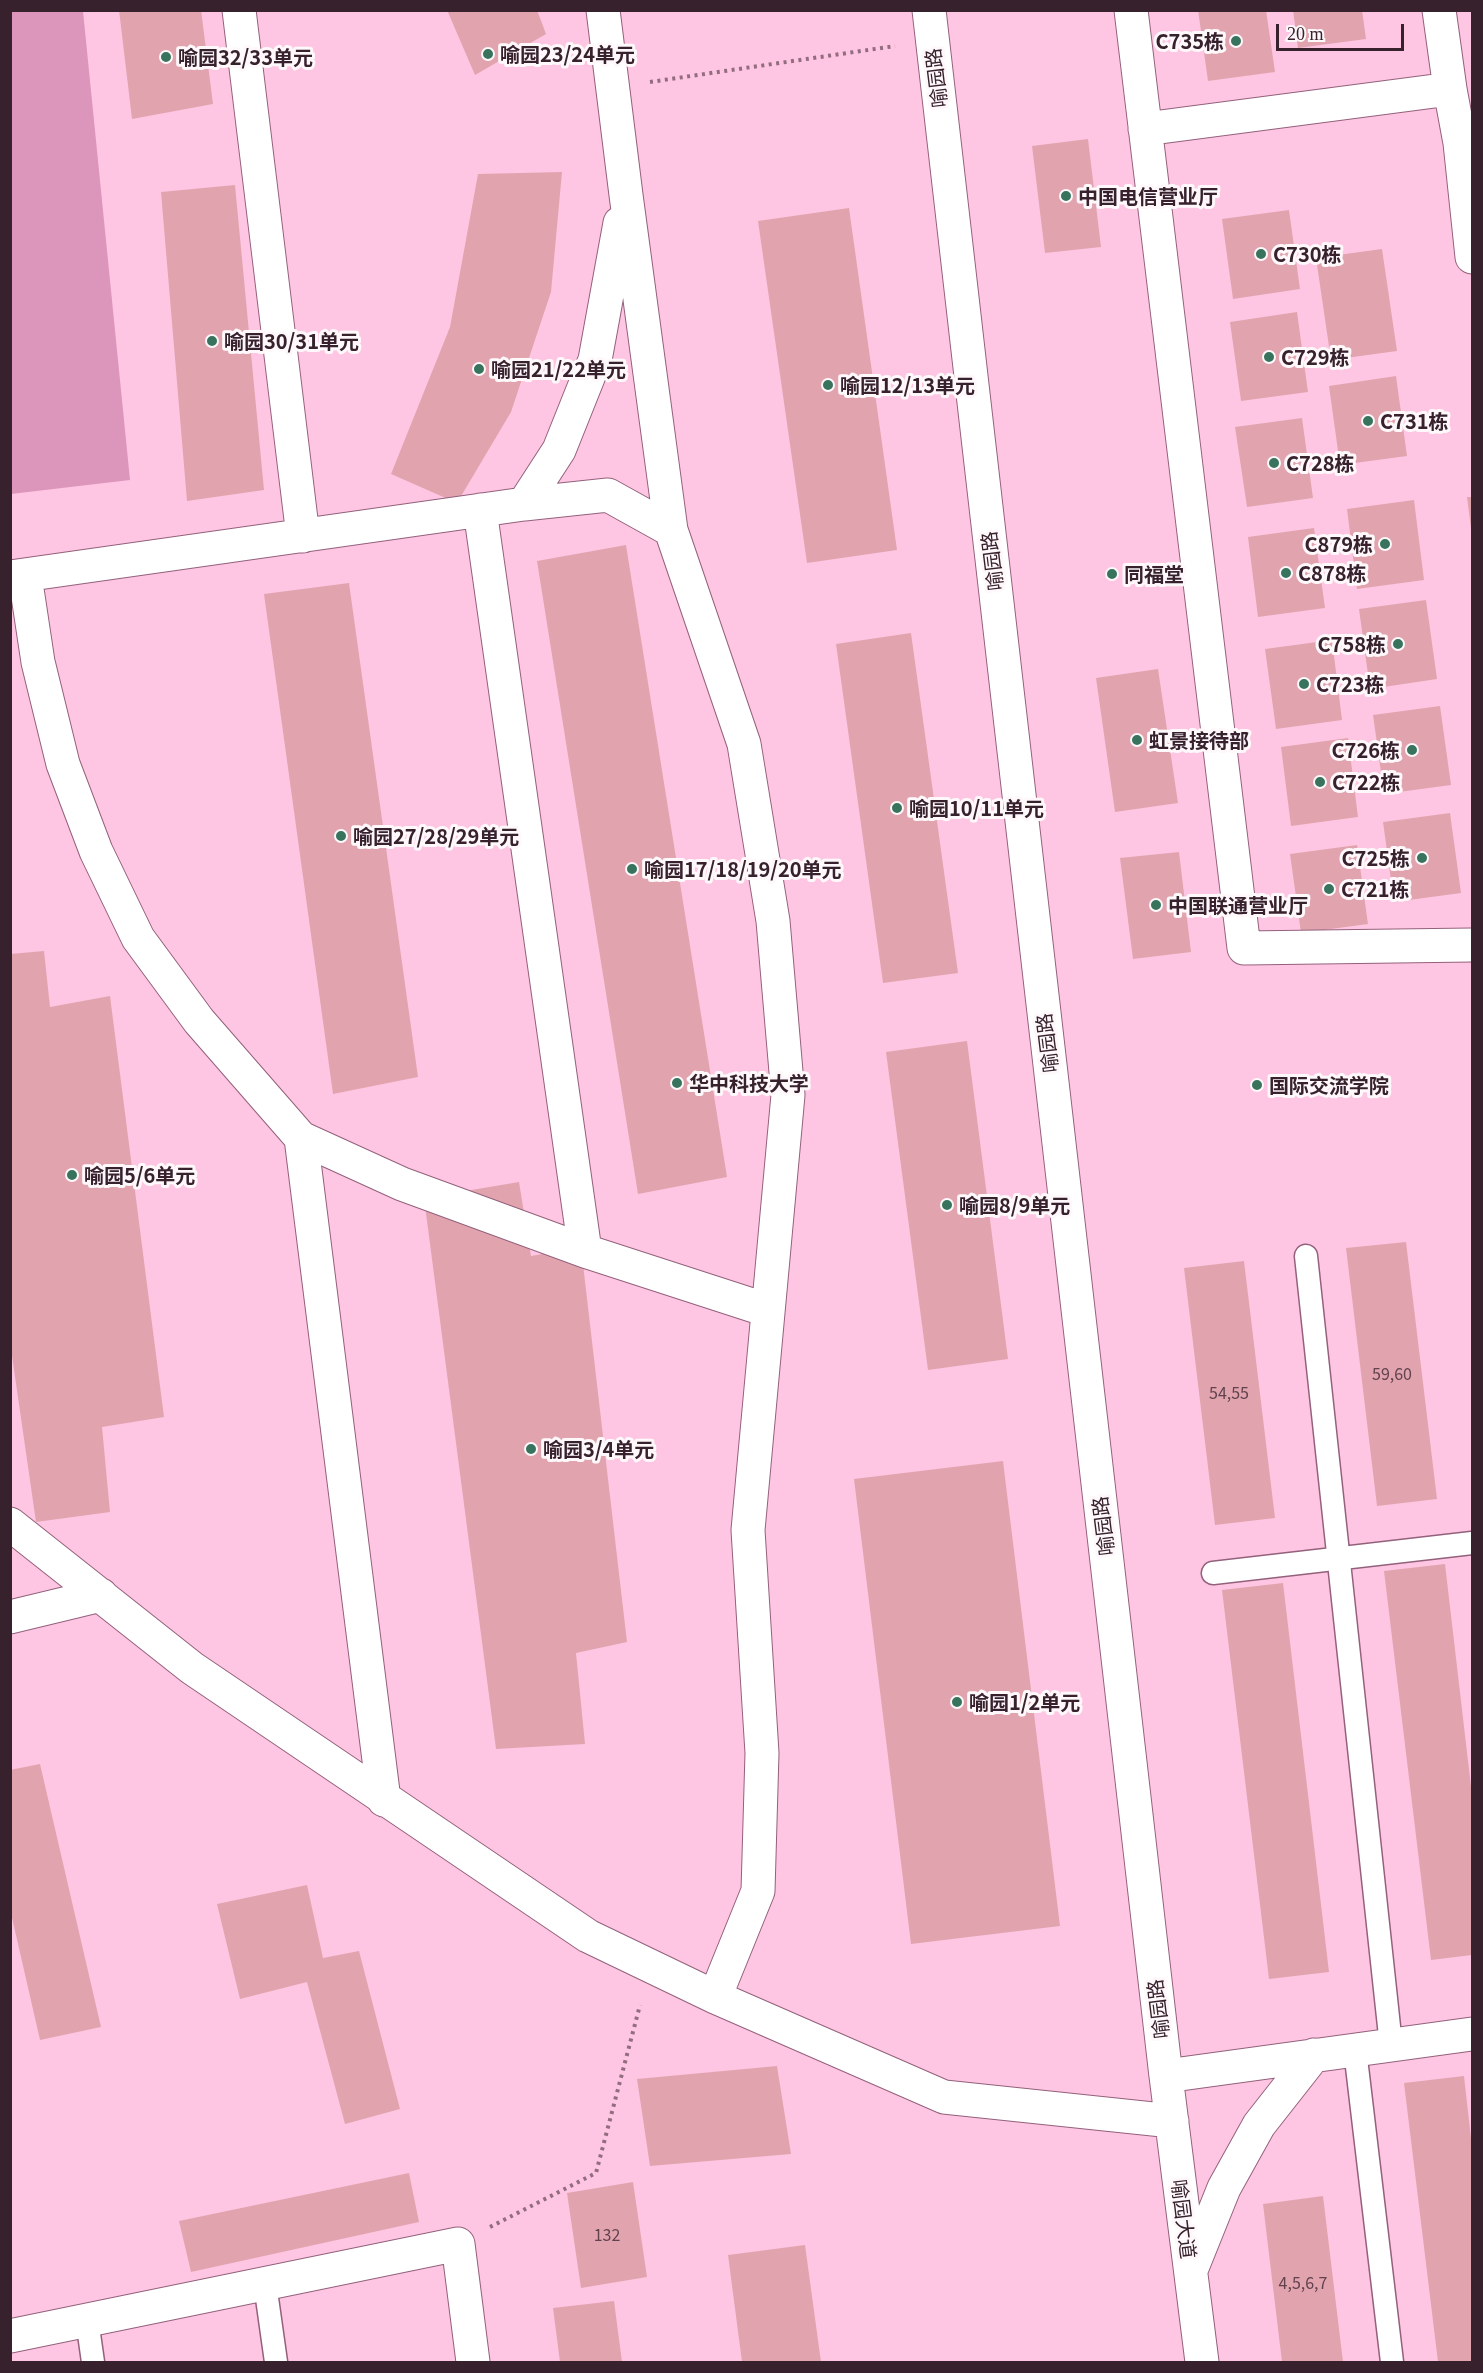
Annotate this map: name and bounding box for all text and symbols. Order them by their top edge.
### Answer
scale bar [1279,12,1406,50]
text: 20 m [1287,24,1324,44]
place label: C735栋 [1155,29,1224,53]
marker: C735栋 [1229,34,1243,48]
place label: 喻园23/24单元 [500,42,635,66]
place label: 喻园32/33单元 [178,45,313,69]
marker: 喻园23/24单元 [481,47,495,61]
street label: 喻园路 [920,47,952,109]
marker: 喻园32/33单元 [159,50,173,64]
place label: 中国电信营业厅 [1078,184,1218,208]
marker: 中国电信营业厅 [1059,189,1073,203]
place label: C730栋 [1273,242,1342,266]
marker: C730栋 [1254,247,1268,261]
place label: 喻园30/31单元 [224,329,359,353]
marker: 喻园30/31单元 [205,334,219,348]
place label: C729栋 [1281,345,1350,369]
marker: C729栋 [1262,350,1276,364]
place label: 喻园21/22单元 [491,357,626,381]
marker: 喻园21/22单元 [472,362,486,376]
place label: 喻园12/13单元 [840,373,975,397]
marker: 喻园12/13单元 [821,378,835,392]
place label: C731栋 [1380,409,1449,433]
marker: C731栋 [1361,414,1375,428]
place label: C728栋 [1286,451,1355,475]
marker: C728栋 [1267,456,1281,470]
street label: 喻园路 [976,530,1008,592]
place label: C879栋 [1304,532,1373,556]
marker: C879栋 [1378,537,1392,551]
place label: C878栋 [1298,561,1367,585]
place label: 同福堂 [1124,562,1184,586]
marker: C878栋 [1279,566,1293,580]
marker: 同福堂 [1105,567,1119,581]
place label: C758栋 [1317,632,1386,656]
marker: C758栋 [1391,637,1405,651]
place label: C723栋 [1316,672,1385,696]
marker: C723栋 [1297,677,1311,691]
place label: 虹景接待部 [1149,728,1249,752]
marker: 虹景接待部 [1130,733,1144,747]
place label: C726栋 [1331,738,1400,762]
marker: C726栋 [1405,743,1419,757]
place label: C722栋 [1332,770,1401,794]
marker: C722栋 [1313,775,1327,789]
place label: 喻园10/11单元 [909,796,1044,820]
marker: 喻园10/11单元 [890,801,904,815]
place label: 喻园27/28/29单元 [353,824,519,848]
marker: 喻园27/28/29单元 [334,829,348,843]
place label: C725栋 [1341,846,1410,870]
marker: C725栋 [1415,851,1429,865]
place label: 喻园17/18/19/20单元 [644,857,842,881]
marker: 喻园17/18/19/20单元 [625,862,639,876]
place label: C721栋 [1341,877,1410,901]
marker: C721栋 [1322,882,1336,896]
place label: 中国联通营业厅 [1168,893,1308,917]
marker: 中国联通营业厅 [1149,898,1163,912]
street label: 喻园路 [1031,1012,1063,1074]
place label: 华中科技大学 [689,1071,809,1095]
place label: 国际交流学院 [1269,1073,1389,1097]
marker: 华中科技大学 [670,1076,684,1090]
marker: 国际交流学院 [1250,1078,1264,1092]
place label: 喻园5/6单元 [84,1163,195,1187]
marker: 喻园5/6单元 [65,1168,79,1182]
place label: 喻园8/9单元 [959,1193,1070,1217]
marker: 喻园8/9单元 [940,1198,954,1212]
house number: 59,60 [1372,1364,1412,1384]
house number: 54,55 [1209,1383,1249,1403]
place label: 喻园3/4单元 [543,1437,654,1461]
marker: 喻园3/4单元 [524,1442,538,1456]
street label: 喻园路 [1087,1495,1119,1557]
place label: 喻园1/2单元 [969,1690,1080,1714]
marker: 喻园1/2单元 [950,1695,964,1709]
street label: 喻园路 [1142,1978,1174,2040]
street label: 喻园大道 [1167,2178,1201,2260]
house number: 132 [594,2225,620,2245]
house number: 4,5,6,7 [1279,2273,1327,2293]

